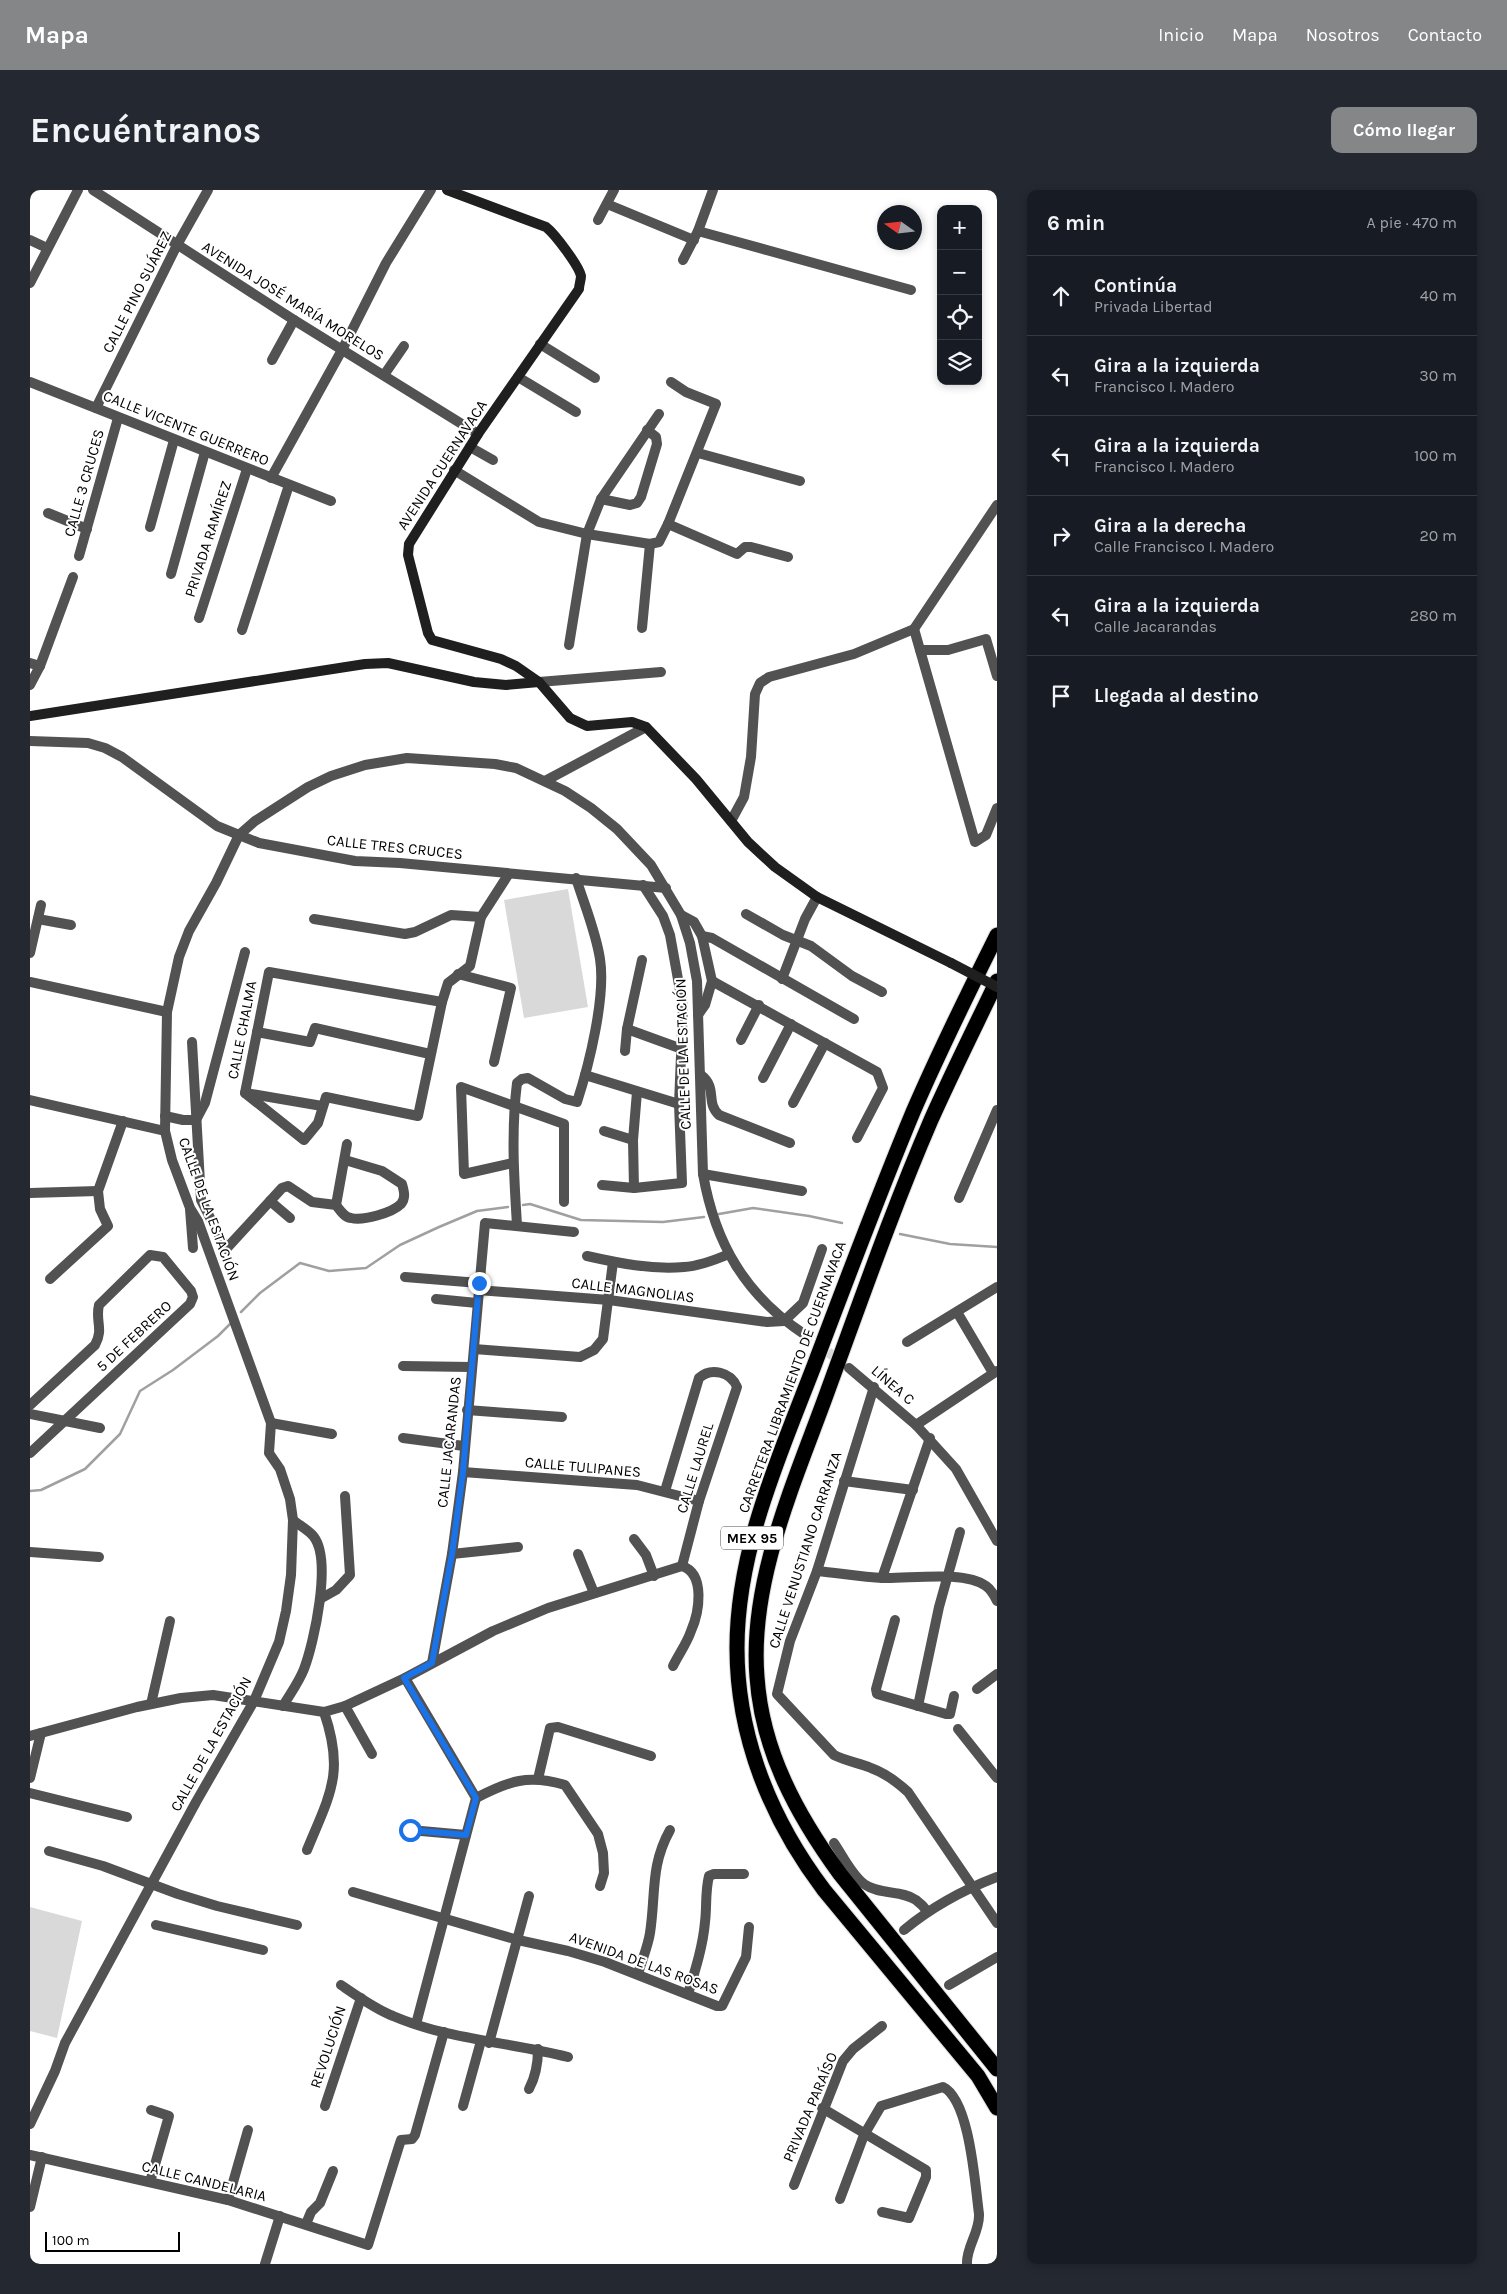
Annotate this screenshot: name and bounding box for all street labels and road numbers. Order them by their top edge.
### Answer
street label: CALLE PINO SUÁREZ [99,228,175,356]
street label: AVENIDA JOSÉ MARÍA MORELOS [199,237,387,365]
street label: CALLE VICENTE GUERRERO [100,386,272,470]
street label: AVENIDA CUERNAVACA [393,396,491,533]
street label: CALLE 3 CRUCES [60,427,108,539]
street label: PRIVADA RAMÍREZ [181,478,235,600]
street label: CALLE TRES CRUCES [326,831,464,863]
street label: CALLE DE LA ESTACIÓN [671,978,695,1130]
street label: CALLE CHALMA [224,979,260,1081]
street label: CALLE DE LA ESTACIÓN [175,1135,243,1283]
street label: CARRETERA LIBRAMIENTO DE CUERNAVACA [734,1238,850,1515]
street label: CALLE MAGNOLIAS [571,1274,695,1306]
street label: 5 DE FEBRERO [93,1297,175,1375]
street label: LÍNEA C [868,1361,918,1409]
street label: CALLE JACARANDAS [433,1375,465,1509]
street label: CALLE LAUREL [673,1420,717,1516]
street label: CALLE VENUSTIANO CARRANZA [765,1449,846,1651]
street label: CALLE TULIPANES [524,1453,642,1481]
road number: MEX 95 [721,1526,783,1550]
street label: CALLE DE LA ESTACIÓN [166,1673,256,1815]
street label: AVENIDA DE LAS ROSAS [567,1928,721,1998]
street label: REVOLUCIÓN [306,2003,350,2091]
street label: PRIVADA PARAÍSO [779,2049,841,2165]
street label: CALLE CANDELARIA [140,2157,269,2205]

